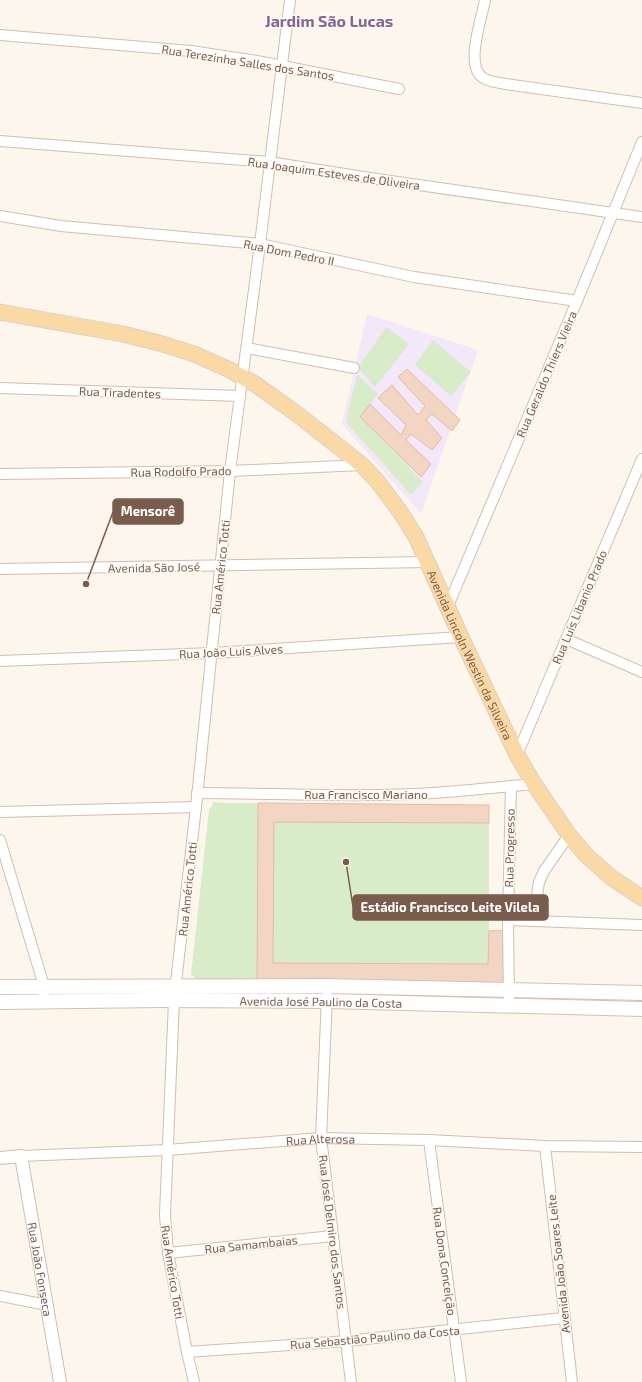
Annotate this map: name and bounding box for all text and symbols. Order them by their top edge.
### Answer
district label: Jardim São Lucas [265,11,393,30]
street label: Rua Terezinha Salles dos Santos [161,41,335,83]
street label: Rua Joaquim Esteves de Oliveira [247,154,421,192]
street label: Rua Dom Pedro II [242,236,336,268]
street label: Rua Geraldo Thiers Vieira [513,309,579,439]
street label: Rua Tiradentes [79,384,161,400]
street label: Rua Rodolfo Prado [130,463,232,479]
callout: Mensorê [113,499,183,524]
text: Mensorê [121,503,175,519]
street label: Rua Américo Totti [208,519,232,615]
street label: Rua Luis Libanio Prado [549,548,609,666]
street label: Avenida São José [108,559,200,575]
street label: Avenida Lincoln Westin da Silveira [425,568,516,742]
street label: Rua João Luis Alves [179,641,283,661]
street label: Rua Francisco Mariano [304,787,428,801]
street label: Rua Progresso [501,808,517,888]
street label: Rua Américo Totti [175,841,199,937]
callout: Estádio Francisco Leite Vilela [353,895,548,920]
text: Estádio Francisco Leite Vilela [360,899,540,915]
street label: Avenida José Paulino da Costa [240,993,402,1010]
street label: Rua Alterosa [285,1131,355,1148]
street label: Rua José Delmiro dos Santos [317,1154,349,1310]
street label: Avenida João Soares Leite [544,1194,572,1334]
street label: Rua Dona Conceição [429,1206,460,1317]
street label: Rua João Fonseca [26,1221,56,1317]
street label: Rua Américo Totti [159,1224,187,1320]
street label: Rua Samambaias [204,1232,298,1256]
street label: Rua Sebastião Paulino da Costa [290,1323,460,1351]

